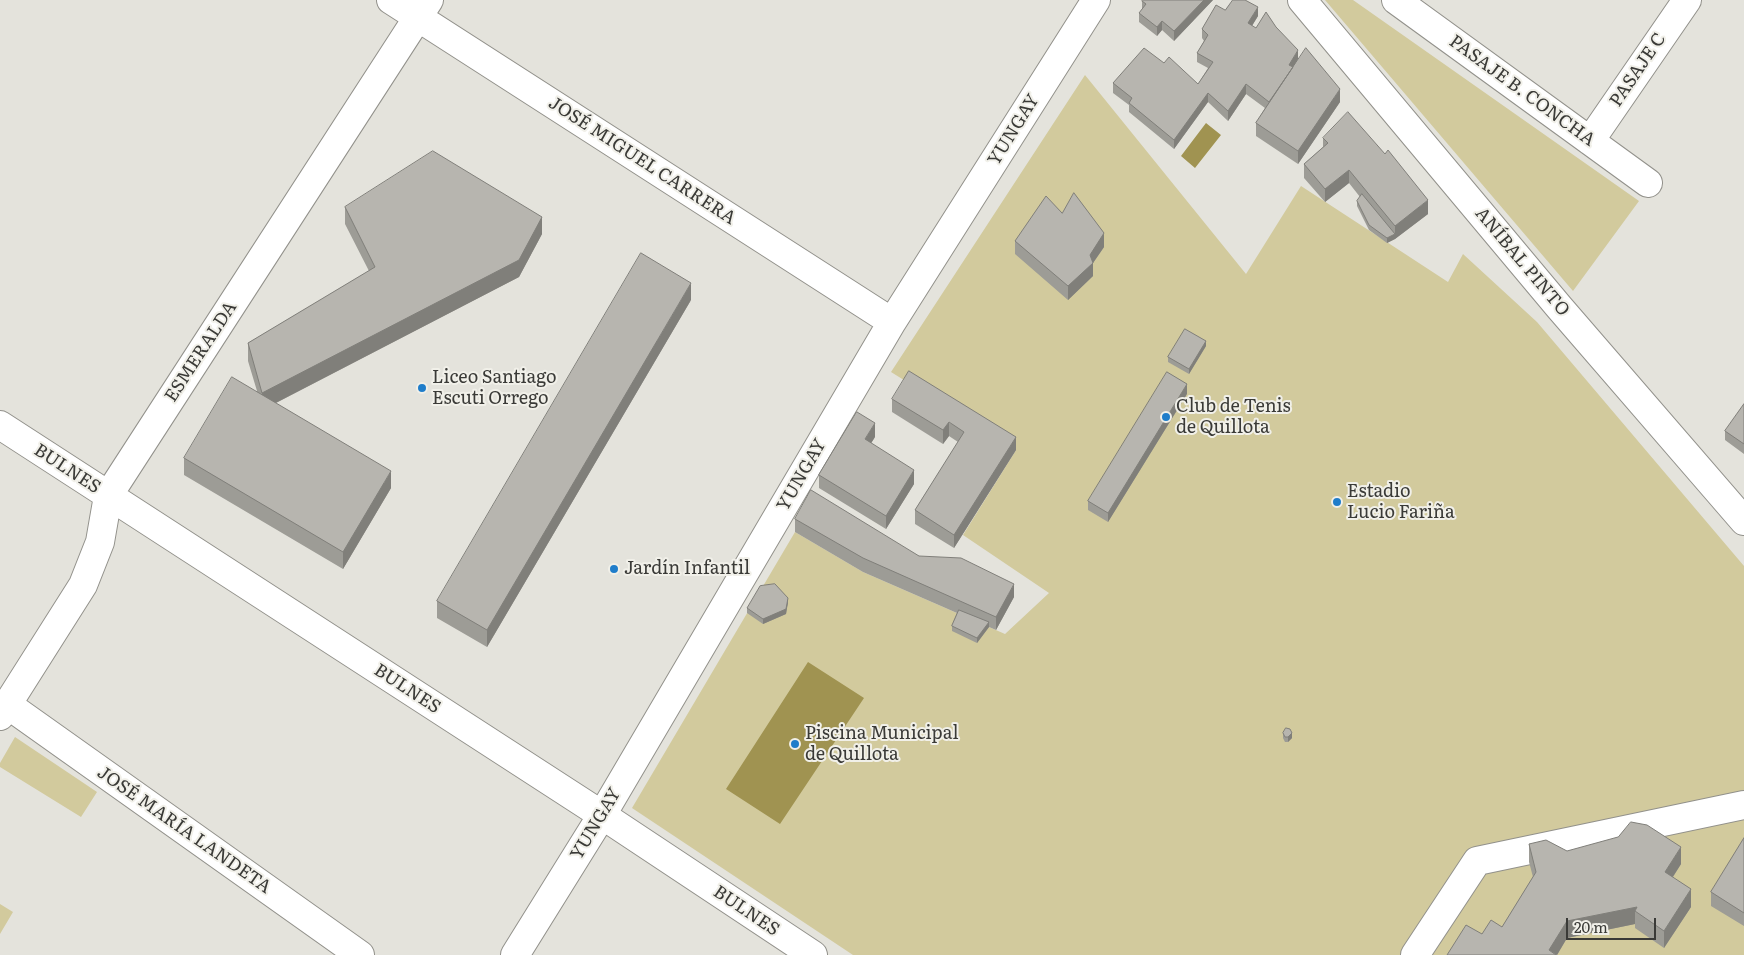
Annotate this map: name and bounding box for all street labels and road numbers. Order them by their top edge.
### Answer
street label: PASAJE C [1605,29,1671,111]
street label: PASAJE B. CONCHA [1445,31,1599,151]
street label: YUNGAY [984,90,1044,170]
street label: JOSÉ MIGUEL CARRERA [544,92,740,230]
street label: ANÍBAL PINTO [1470,203,1574,321]
street label: ESMERALDA [161,298,241,406]
street label: YUNGAY [773,435,831,515]
street label: BULNES [30,440,104,498]
street label: BULNES [370,660,444,718]
street label: JOSÉ MARÍA LANDETA [93,762,275,898]
street label: YUNGAY [566,784,626,864]
street label: BULNES [709,881,783,941]

